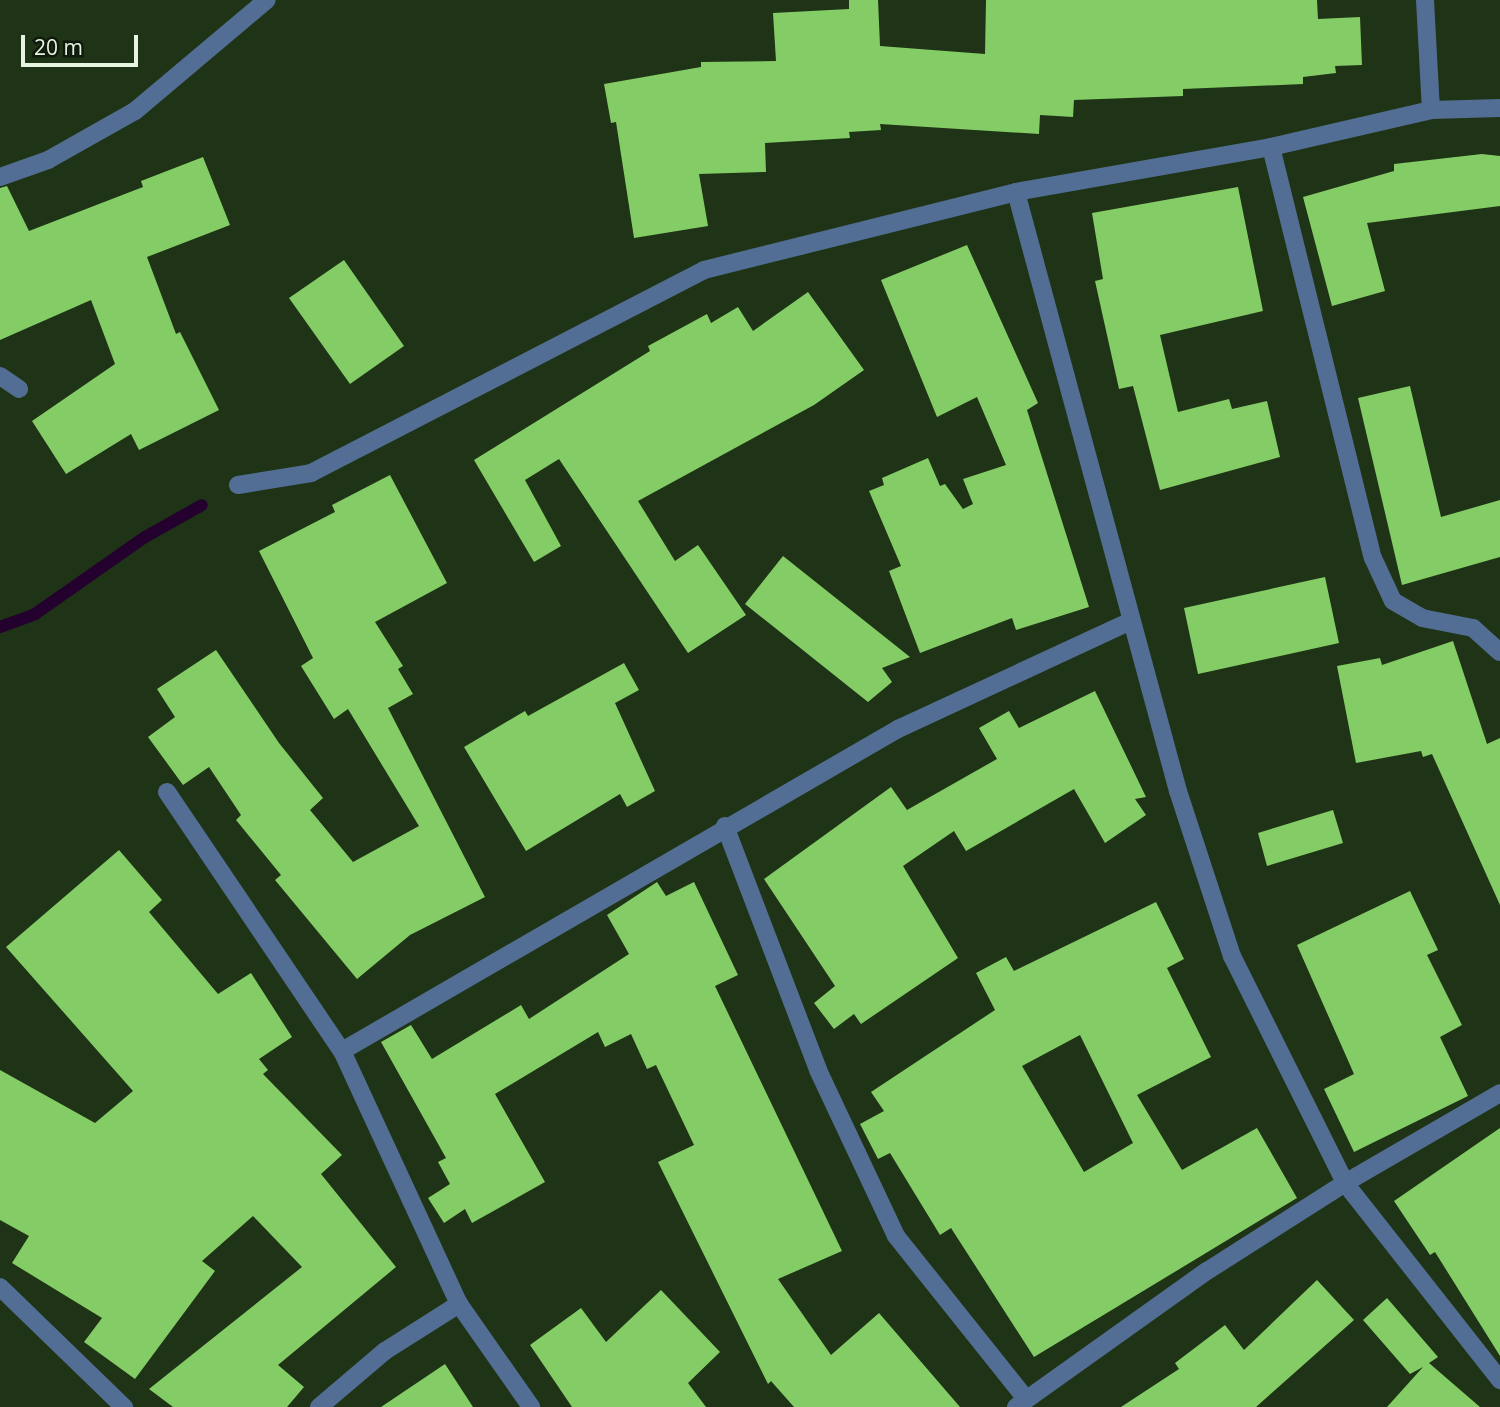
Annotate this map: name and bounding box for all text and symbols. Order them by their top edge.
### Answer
scale bar [24,21,142,65]
text: 20 m [34,33,83,61]

